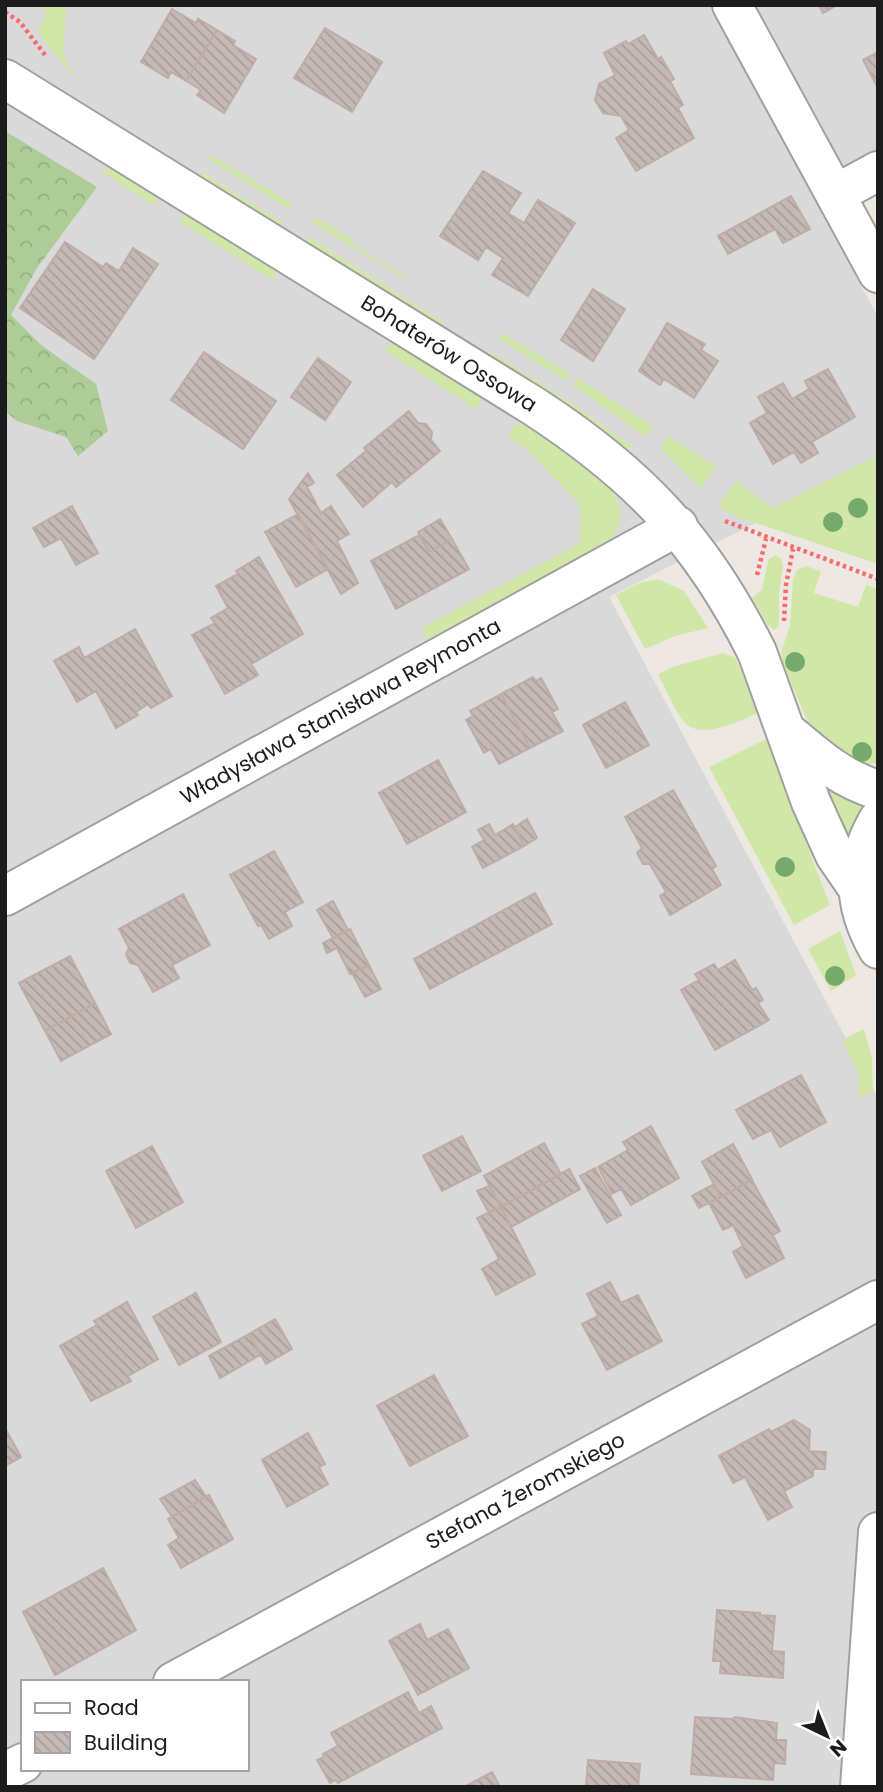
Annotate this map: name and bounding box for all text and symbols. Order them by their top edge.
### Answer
street label: Bohaterów Ossowa [356,288,543,419]
street label: Władysława Stanisława Reymonta [175,611,506,811]
street label: Stefana Żeromskiego [421,1425,630,1556]
legend [21,1680,248,1771]
text: Road [84,1693,139,1722]
north arrow [792,1701,862,1771]
text: Building [84,1728,168,1757]
text: N [824,1733,853,1763]

